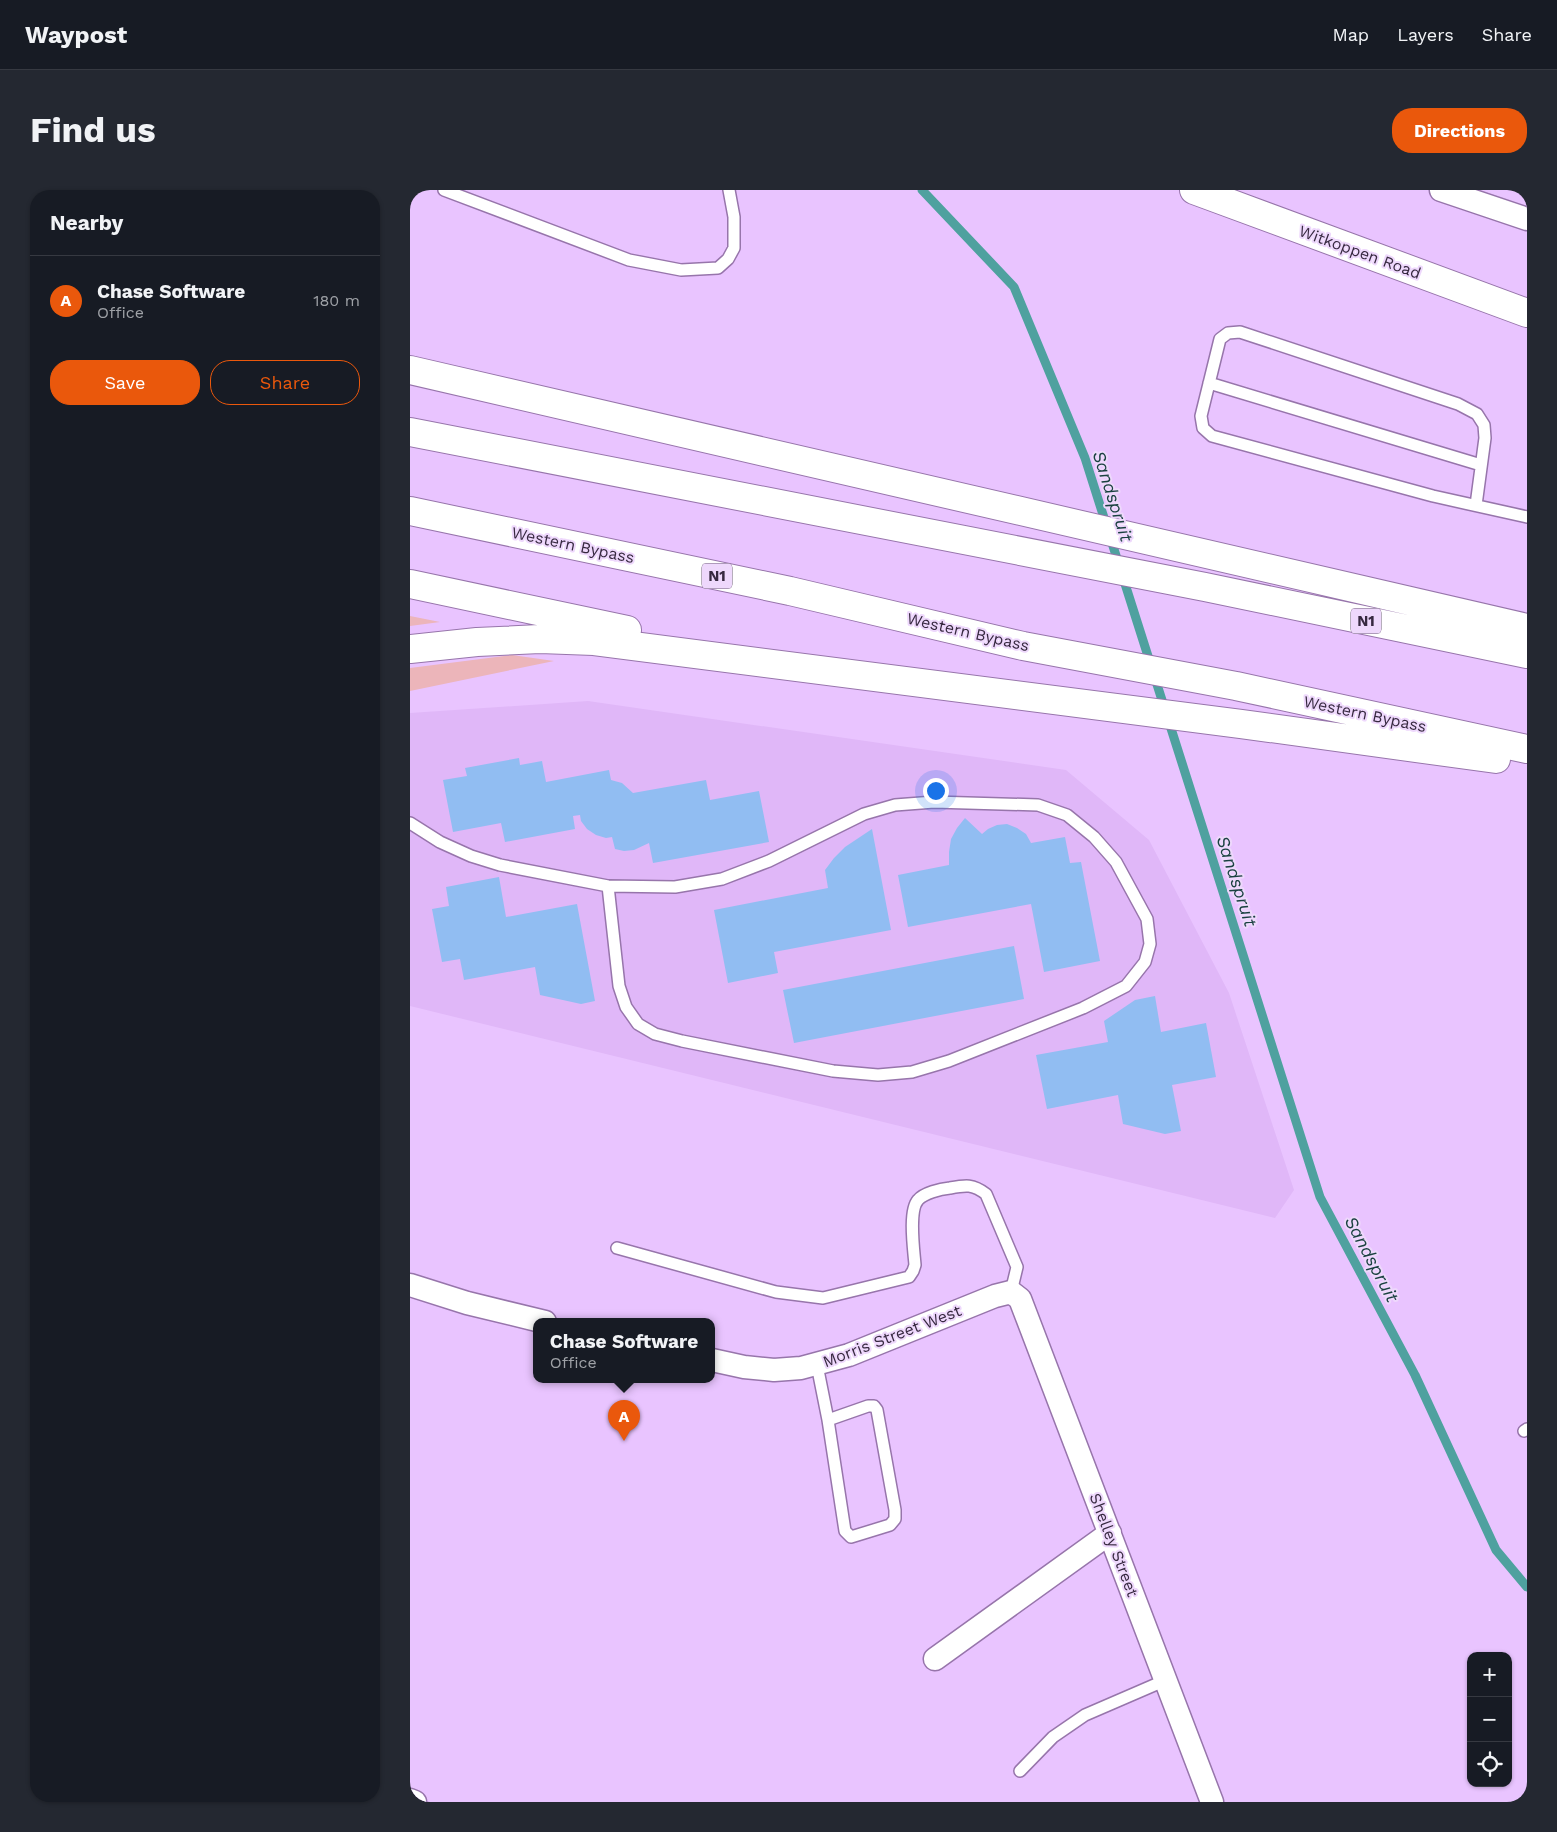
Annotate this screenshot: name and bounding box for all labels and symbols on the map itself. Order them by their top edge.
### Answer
street label: Witkoppen Road [1296,221,1424,283]
water label: Sandspruit [1088,448,1138,545]
street label: Western Bypass [510,523,636,567]
road number: N1 [702,564,732,588]
road number: N1 [1351,608,1381,634]
street label: Western Bypass [905,609,1031,655]
street label: Western Bypass [1302,692,1428,736]
your location [923,778,949,804]
water label: Sandspruit [1212,833,1262,930]
water label: Sandspruit [1341,1212,1404,1306]
street label: Morris Street West [820,1301,964,1371]
pin: A [608,1400,640,1441]
street label: Shelley Street [1086,1490,1143,1600]

